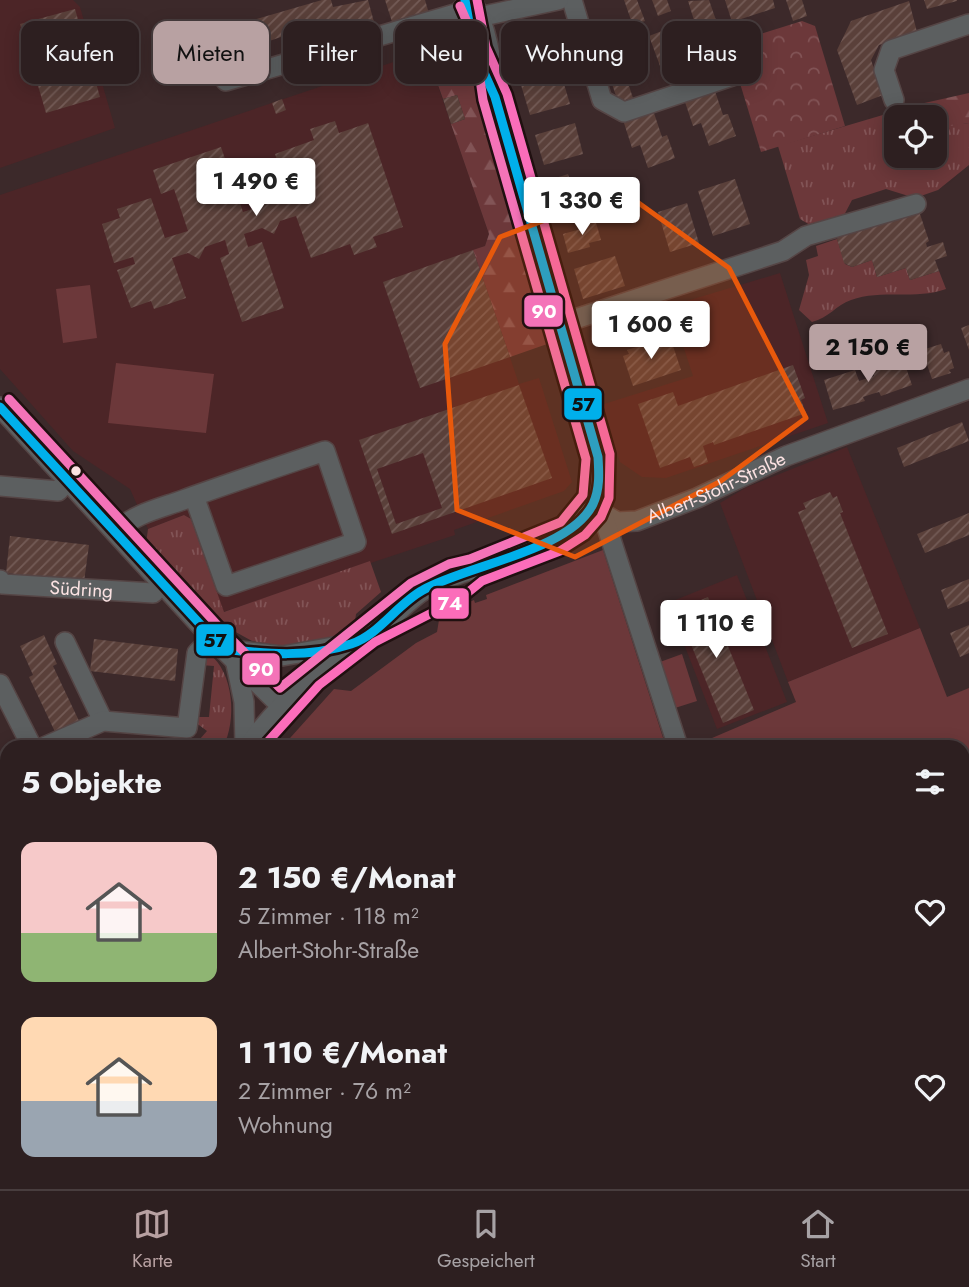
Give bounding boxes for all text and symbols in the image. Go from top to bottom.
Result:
chip: Kaufen [21,21,139,84]
chip: Mieten [153,21,269,84]
chip: Filter [283,21,381,84]
chip: Neu [395,21,487,84]
chip: Wohnung [501,21,648,84]
chip: Haus [662,21,761,84]
map controls [884,105,947,168]
button: locate [884,105,947,168]
pin: 1 490 € [191,158,321,218]
text: 1 490 € [212,164,300,198]
pin: 1 330 € [517,177,647,237]
text: 1 330 € [540,183,624,217]
line badge: 90 [523,294,564,328]
text: 90 [531,298,557,325]
pin: 1 600 € [586,302,716,361]
text: 1 600 € [608,307,694,341]
pin: 2 150 € [803,324,933,384]
text: 2 150 € [825,330,911,364]
line badge: 57 [563,387,603,421]
text: 57 [571,391,595,418]
street label: Albert-Stohr-Straße [643,445,790,530]
unlabelled marker [69,464,83,478]
street label: Südring [49,574,114,605]
line badge: 74 [430,587,470,620]
text: 74 [438,590,462,617]
pin: 1 110 € [651,600,781,660]
text: 1 110 € [676,606,756,640]
line badge: 57 [195,623,235,657]
text: 57 [203,627,227,654]
line badge: 90 [241,652,281,686]
text: 90 [248,656,274,683]
text: 5 Objekte [21,761,162,804]
icon: filters [911,763,949,801]
text: 2 150 €/Monat [238,856,455,899]
icon: home [77,870,161,954]
icon: heart [911,893,949,931]
text: 5 Zimmer · 118 m² [238,899,419,933]
text: Albert-Stohr-Straße [238,933,419,967]
text: 1 110 €/Monat [238,1031,447,1074]
icon: home [77,1045,161,1129]
icon: heart [911,1068,949,1106]
text: 2 Zimmer · 76 m² [238,1074,411,1108]
text: Wohnung [238,1108,333,1142]
tab: Karte [132,1205,173,1274]
tab: Gespeichert [437,1205,535,1274]
tab: Start [799,1205,837,1274]

